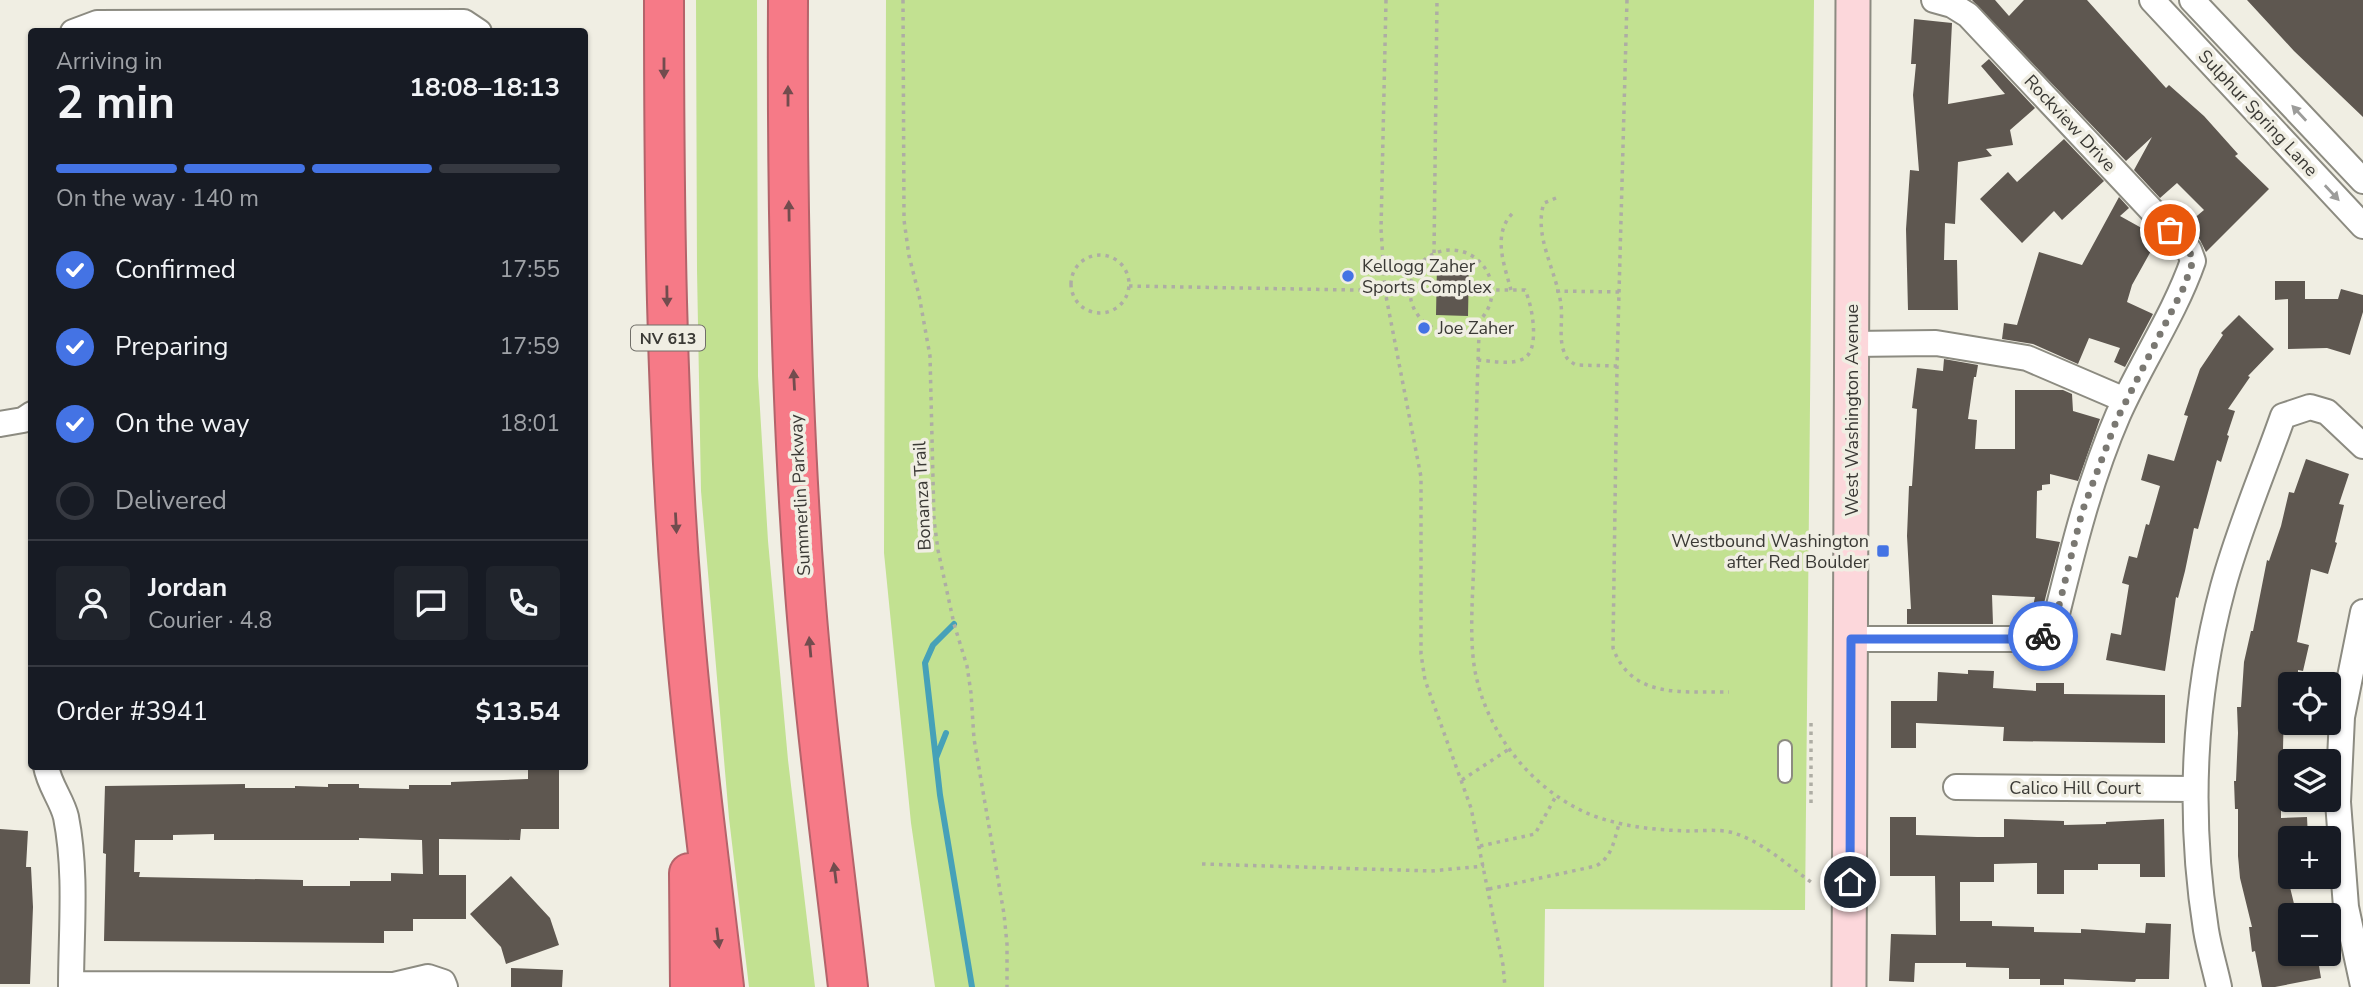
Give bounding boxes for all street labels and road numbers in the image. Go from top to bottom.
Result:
street label: Sulphur Spring Lane [2193,44,2323,182]
street label: Rockview Drive [2019,69,2121,177]
street label: West Washington Avenue [1840,304,1864,516]
road number: NV 613 [631,326,705,350]
street label: Summerlin Parkway [784,413,816,576]
street label: Bonanza Trail [907,440,937,551]
street label: Calico Hill Court [2009,776,2142,800]

